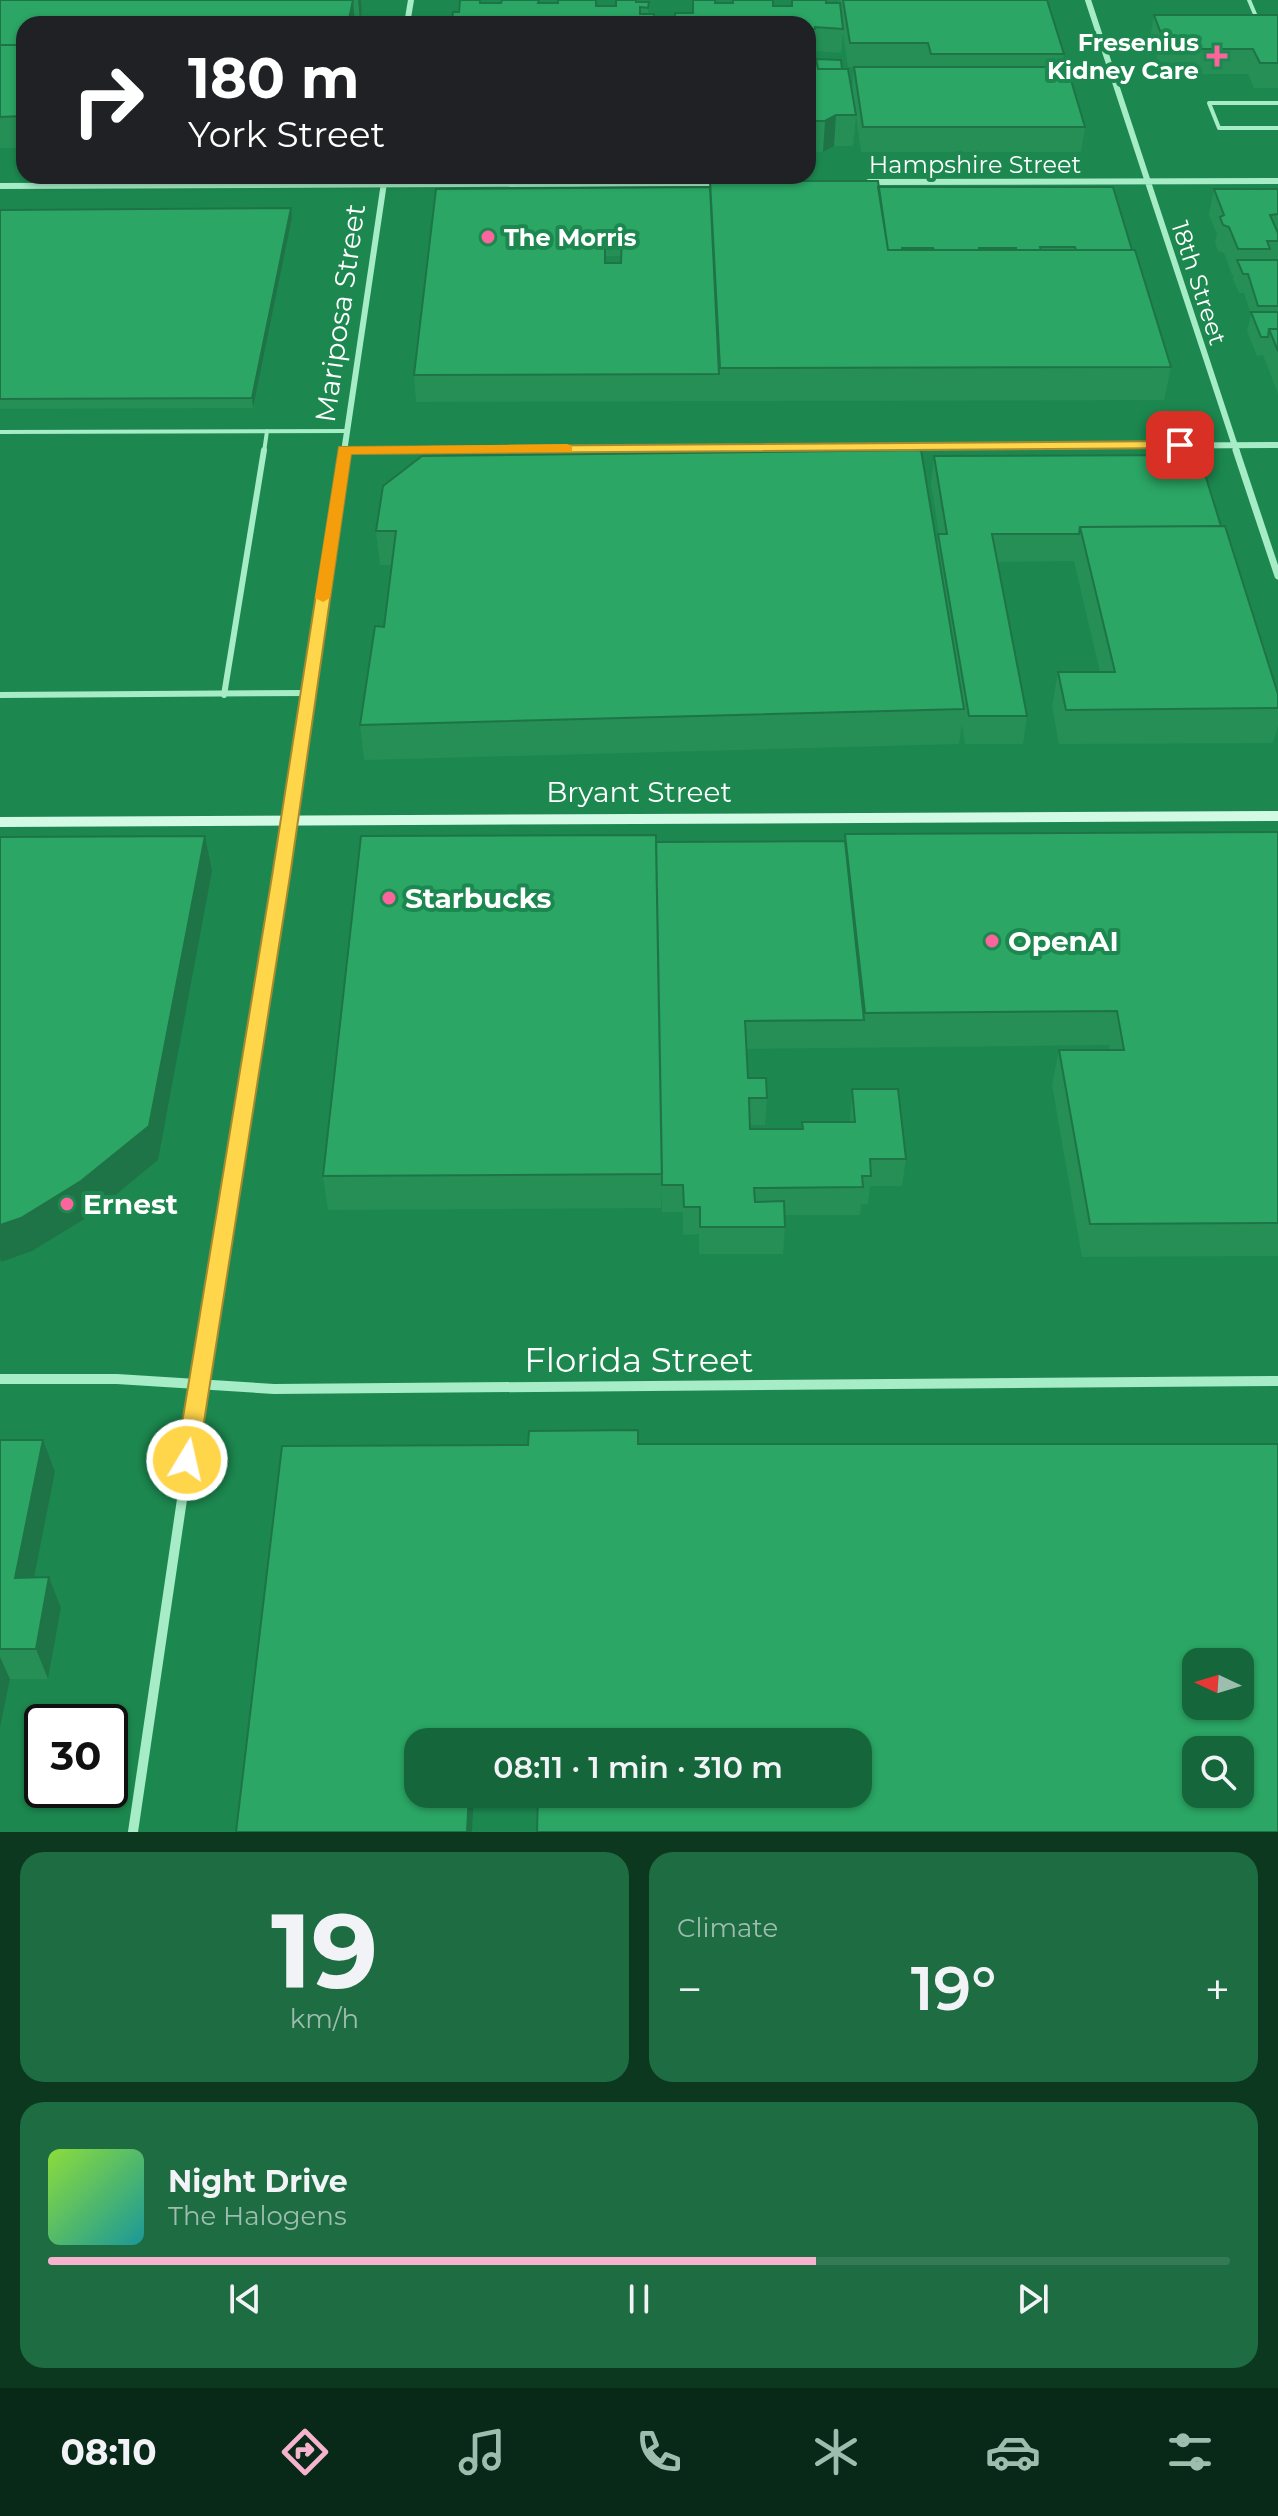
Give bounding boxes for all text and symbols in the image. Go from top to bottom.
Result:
place label: Fresenius Kidney Care [1047,28,1199,85]
text: 180 m [188,44,360,112]
marker: Fresenius Kidney Care [1206,45,1228,67]
icon: right [56,48,160,152]
text: York Street [188,112,385,156]
street label: Hampshire Street [869,150,1081,179]
street label: Mariposa Street [308,201,372,425]
street label: 18th Street [1165,217,1233,349]
place label: The Morris [504,223,637,252]
marker: The Morris [479,228,497,246]
pin [1146,411,1214,479]
icon: arrive [1158,423,1202,467]
street label: Bryant Street [546,775,732,809]
place label: Starbucks [405,881,552,915]
marker: Starbucks [380,889,398,907]
place label: OpenAI [1008,924,1119,958]
marker: OpenAI [983,932,1001,950]
place label: Ernest [83,1187,178,1221]
marker: Ernest [58,1195,76,1213]
street label: Florida Street [524,1339,754,1381]
position arrow [145,1418,229,1502]
north arrow [1182,1648,1254,1720]
map controls [1182,1648,1254,1808]
speed limit sign: 30 [24,1704,128,1808]
button: search [1182,1736,1254,1808]
text: 08:11 · 1 min · 310 m [493,1749,783,1786]
text: 19 [271,1887,378,2014]
text: Climate [677,1912,778,1944]
text: 19° [911,1952,996,2025]
text: − [677,1962,702,2016]
text: + [1205,1962,1230,2016]
text: km/h [290,2003,359,2035]
text: Night Drive [168,2163,348,2200]
text: The Halogens [168,2200,347,2232]
icon: previous [223,2277,267,2321]
icon: pause [617,2277,661,2321]
icon: next [1011,2277,1055,2321]
icon: directions [277,2424,333,2480]
icon: music [454,2424,510,2480]
icon: phone [631,2424,687,2480]
icon: climate [808,2424,864,2480]
icon: car [985,2424,1041,2480]
icon: filters [1162,2424,1218,2480]
text: 08:10 [60,2430,157,2474]

